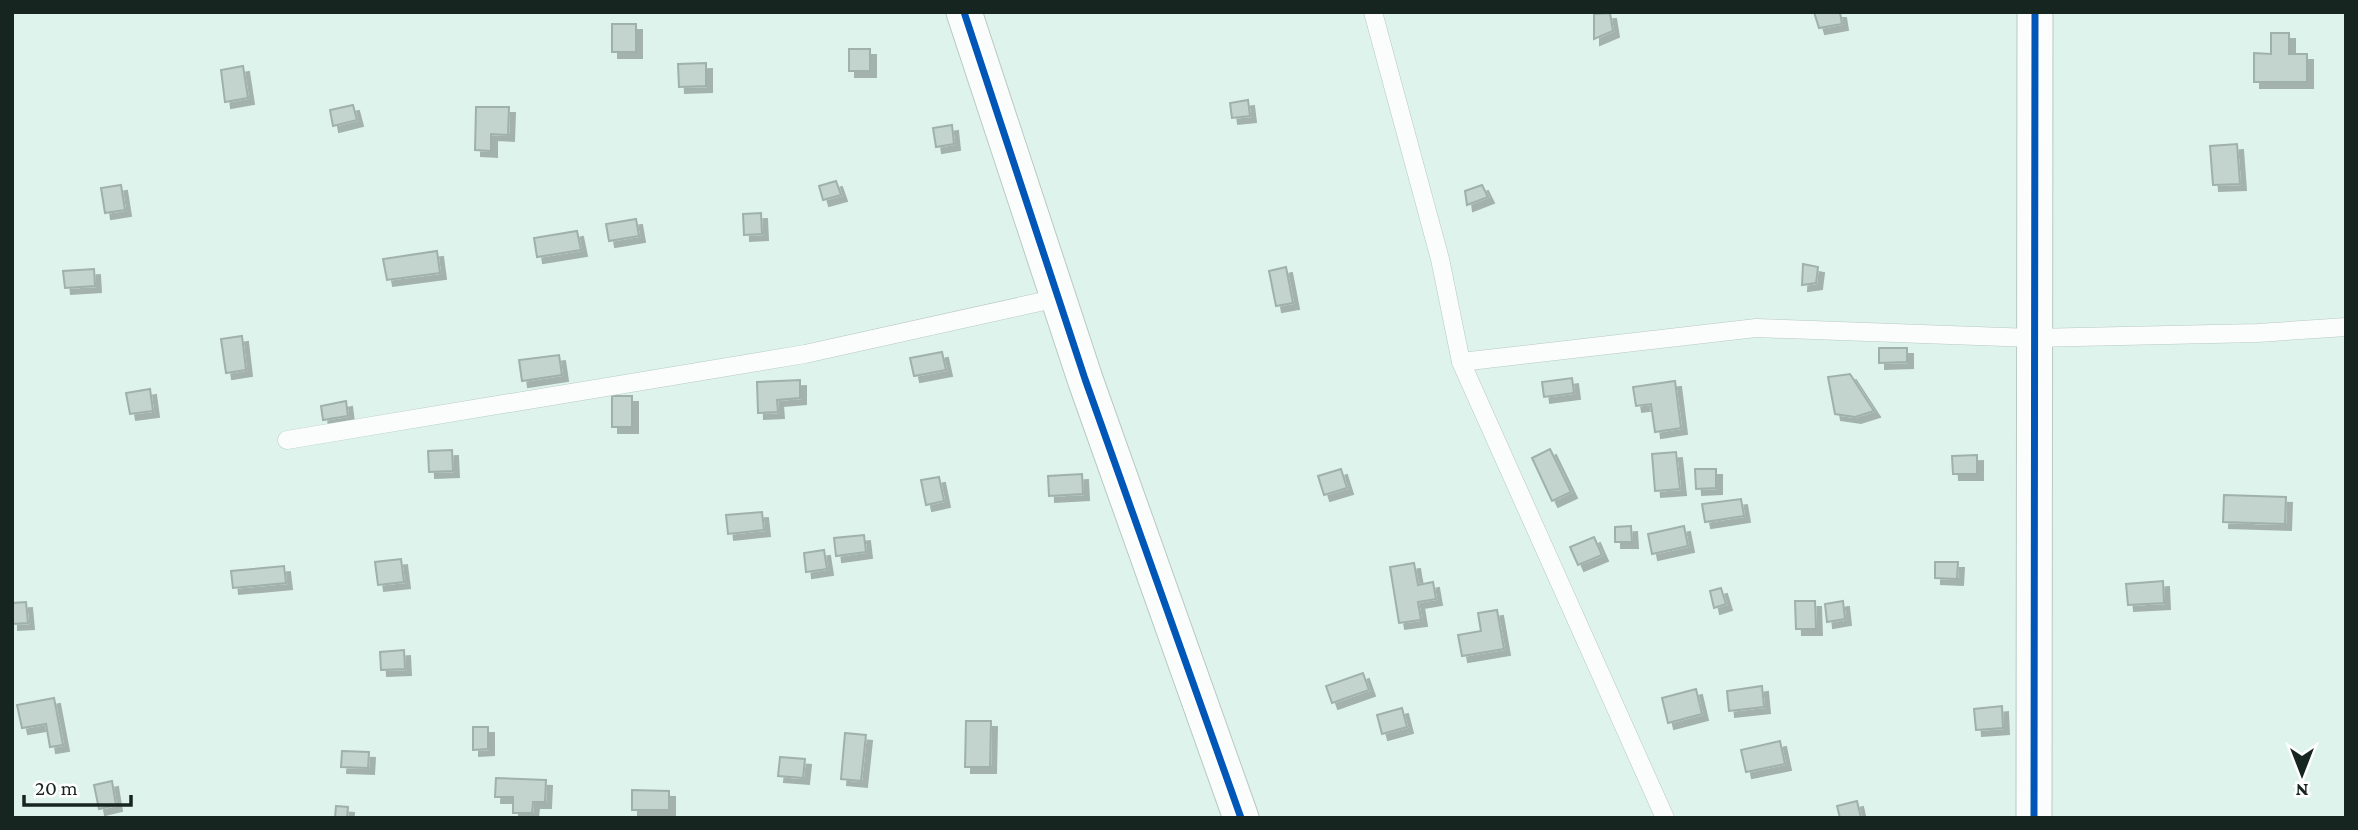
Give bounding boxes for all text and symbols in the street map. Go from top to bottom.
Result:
north arrow [2267,739,2337,809]
scale bar [24,764,131,808]
text: 20 m [35,776,78,800]
text: N [2295,780,2308,801]

